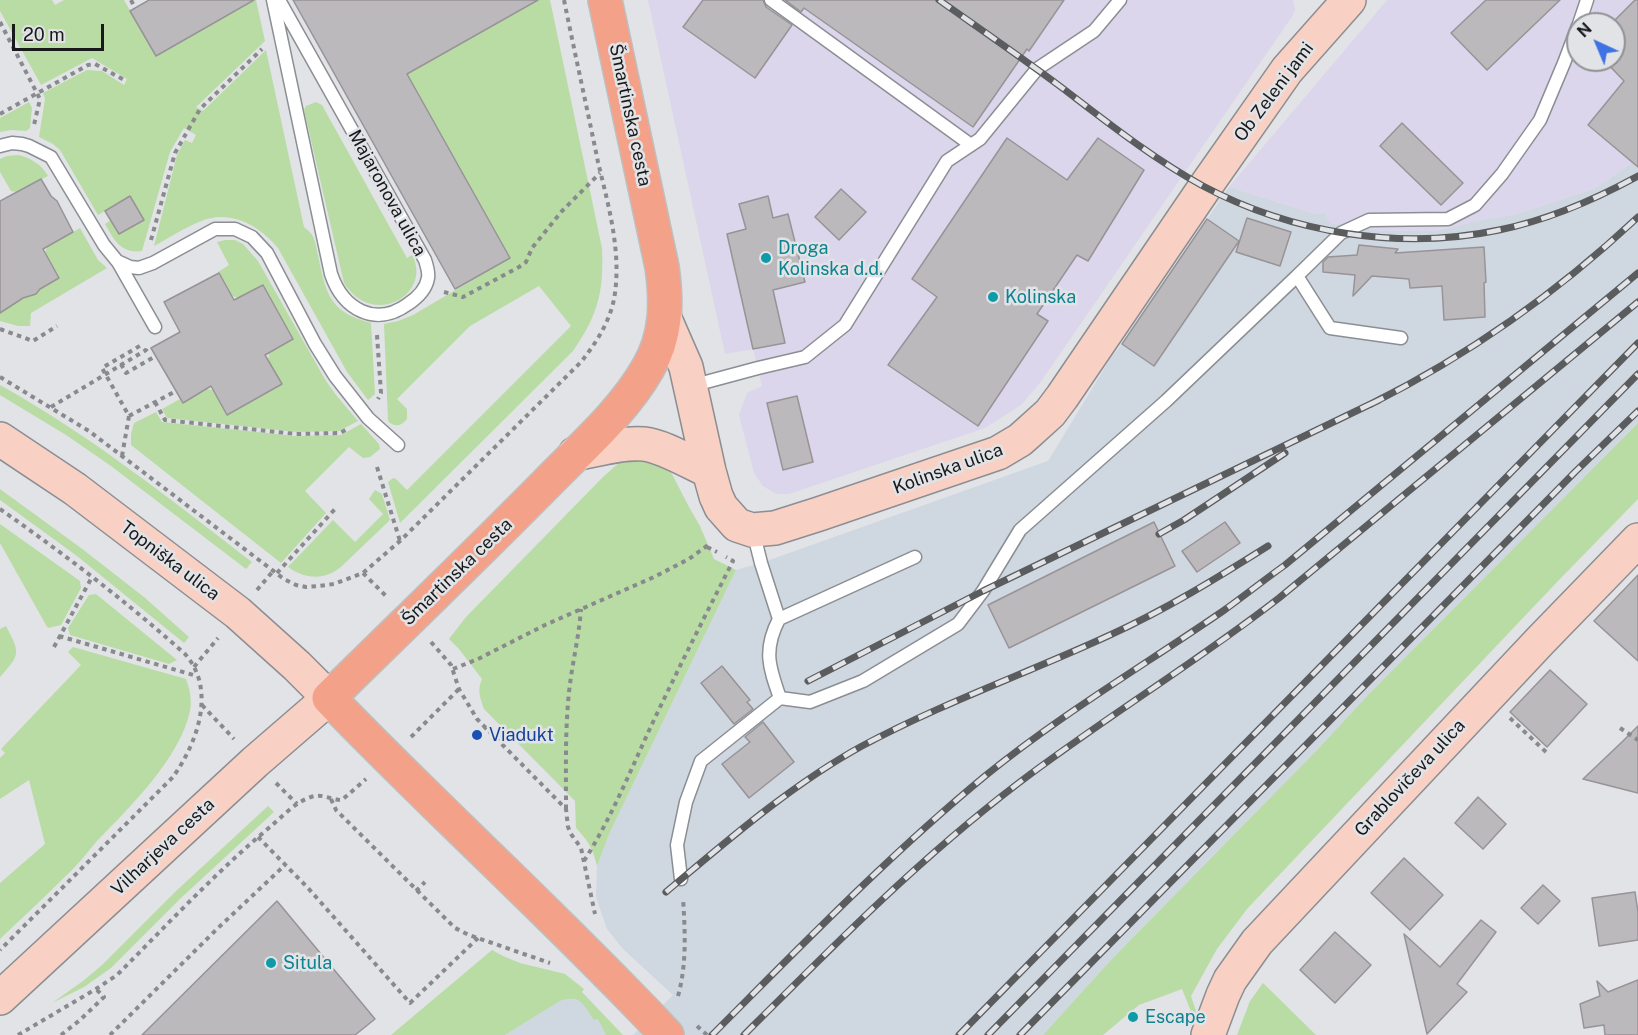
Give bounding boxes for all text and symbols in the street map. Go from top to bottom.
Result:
scale bar [15,12,106,50]
north arrow [1566,12,1626,72]
text: N [1573,19,1596,41]
text: 20 m [23,24,65,45]
street label: Ob Zeleni jami [1230,38,1318,146]
street label: Šmartinska cesta [604,42,656,188]
street label: Majaronova ulica [343,126,431,260]
place label: Droga Kolinska d.d. [778,237,883,280]
marker: Droga Kolinska d.d. [759,251,773,265]
place label: Kolinska [1005,286,1076,308]
marker: Kolinska [986,290,1000,304]
street label: Kolinska ulica [890,439,1006,499]
street label: Šmartinska cesta [397,514,517,630]
street label: Topniška ulica [116,517,224,605]
street label: Grablovičeva ulica [1350,715,1470,841]
place label: Viadukt [489,724,554,746]
marker: Viadukt [470,728,484,742]
street label: Vilharjeva cesta [107,794,219,900]
place label: Situla [283,952,332,974]
marker: Situla [264,956,278,970]
place label: Escape [1145,1006,1206,1028]
marker: Escape [1126,1010,1140,1024]

